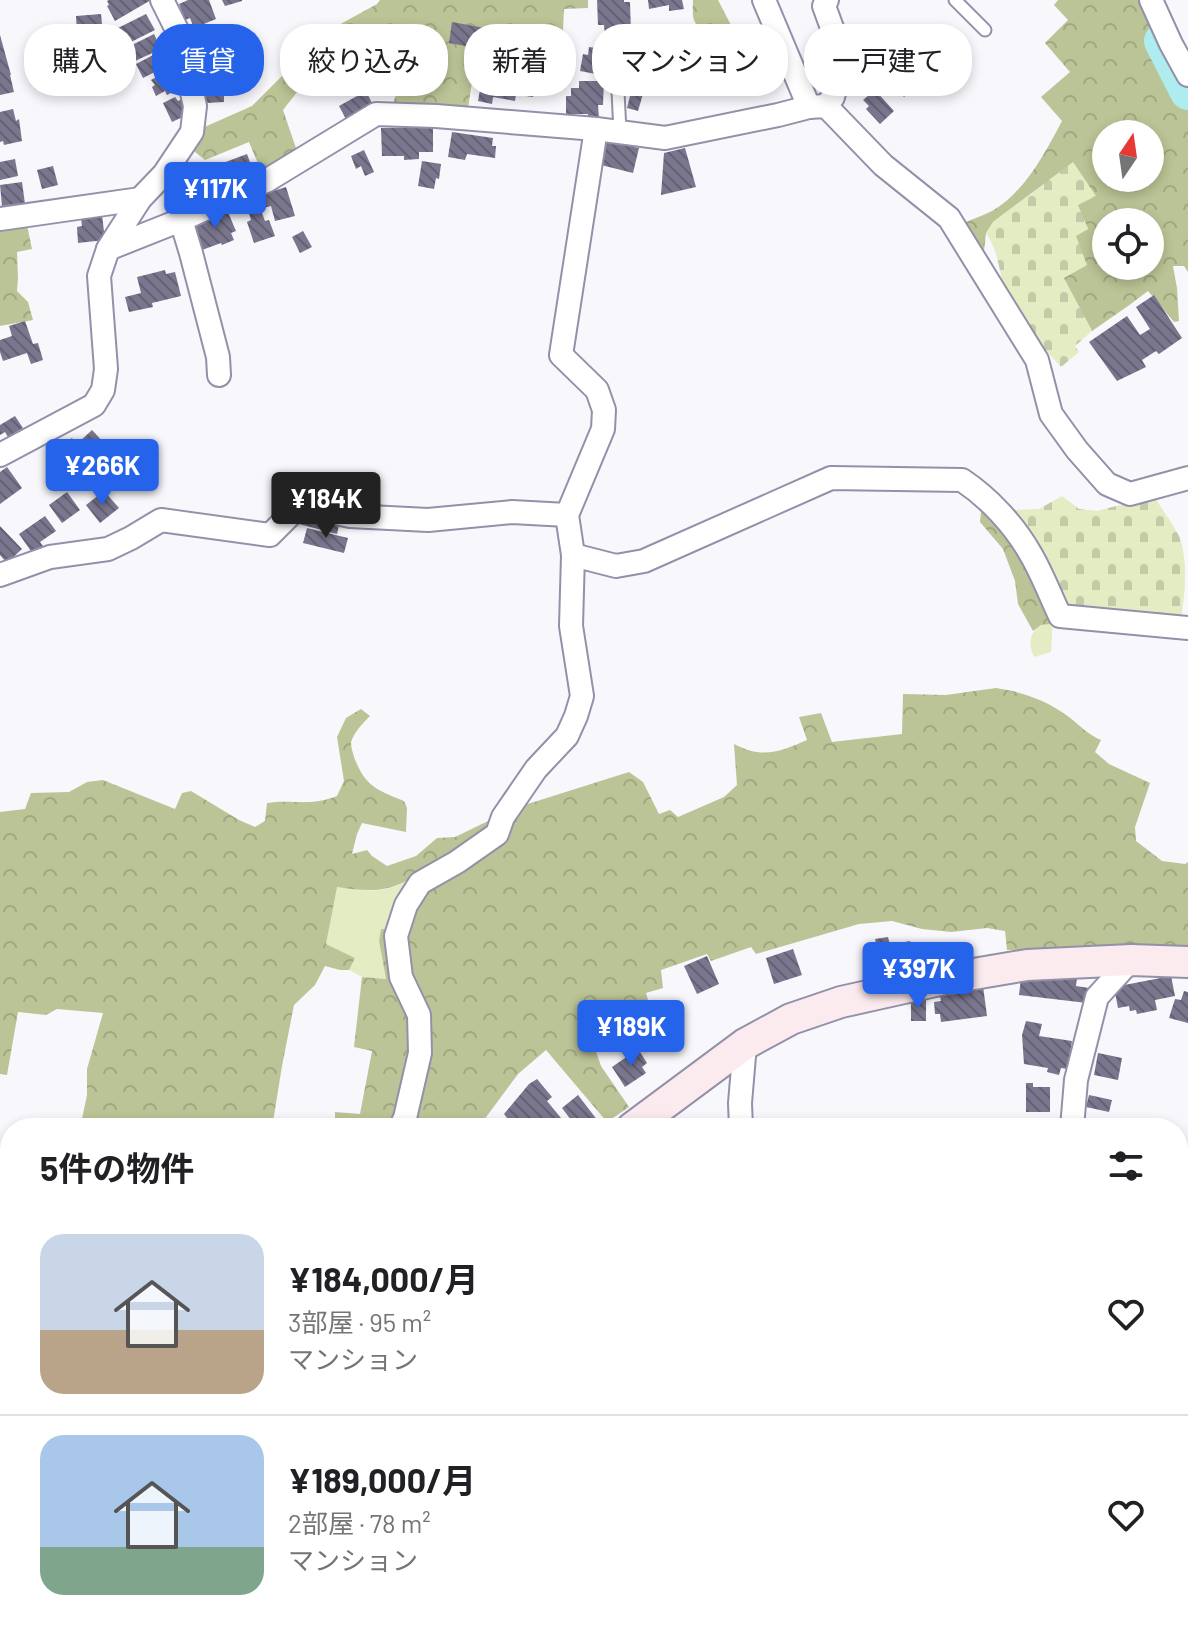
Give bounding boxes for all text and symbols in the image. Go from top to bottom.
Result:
chip: 購入 [24,24,136,96]
chip: 賃貸 [152,24,264,96]
chip: 絞り込み [280,24,448,96]
chip: 新着 [464,24,576,96]
chip: マンション [592,24,788,96]
chip: 一戸建て [804,24,972,96]
north arrow [1092,120,1164,192]
map controls [1092,120,1164,280]
pin: ¥117K [159,162,271,230]
text: ¥117K [182,172,248,203]
button: locate [1092,208,1164,280]
pin: ¥266K [46,439,158,507]
text: ¥266K [64,449,140,480]
pin: ¥184K [270,472,382,540]
text: ¥184K [289,482,363,513]
pin: ¥397K [862,942,974,1010]
text: ¥397K [881,952,955,983]
pin: ¥189K [575,1000,687,1068]
text: ¥189K [595,1010,667,1041]
icon: filters [1104,1144,1148,1188]
text: 5件の物件 [40,1147,194,1188]
text: ¥184,000/月 [288,1258,479,1299]
icon: home [104,1266,200,1362]
icon: heart [1104,1292,1148,1336]
text: 3部屋 · 95 m² [288,1306,431,1337]
text: マンション [288,1343,418,1374]
text: ¥189,000/月 [288,1459,476,1500]
icon: home [104,1467,200,1563]
icon: heart [1104,1493,1148,1537]
text: 2部屋 · 78 m² [288,1507,431,1538]
text: マンション [288,1544,418,1575]

